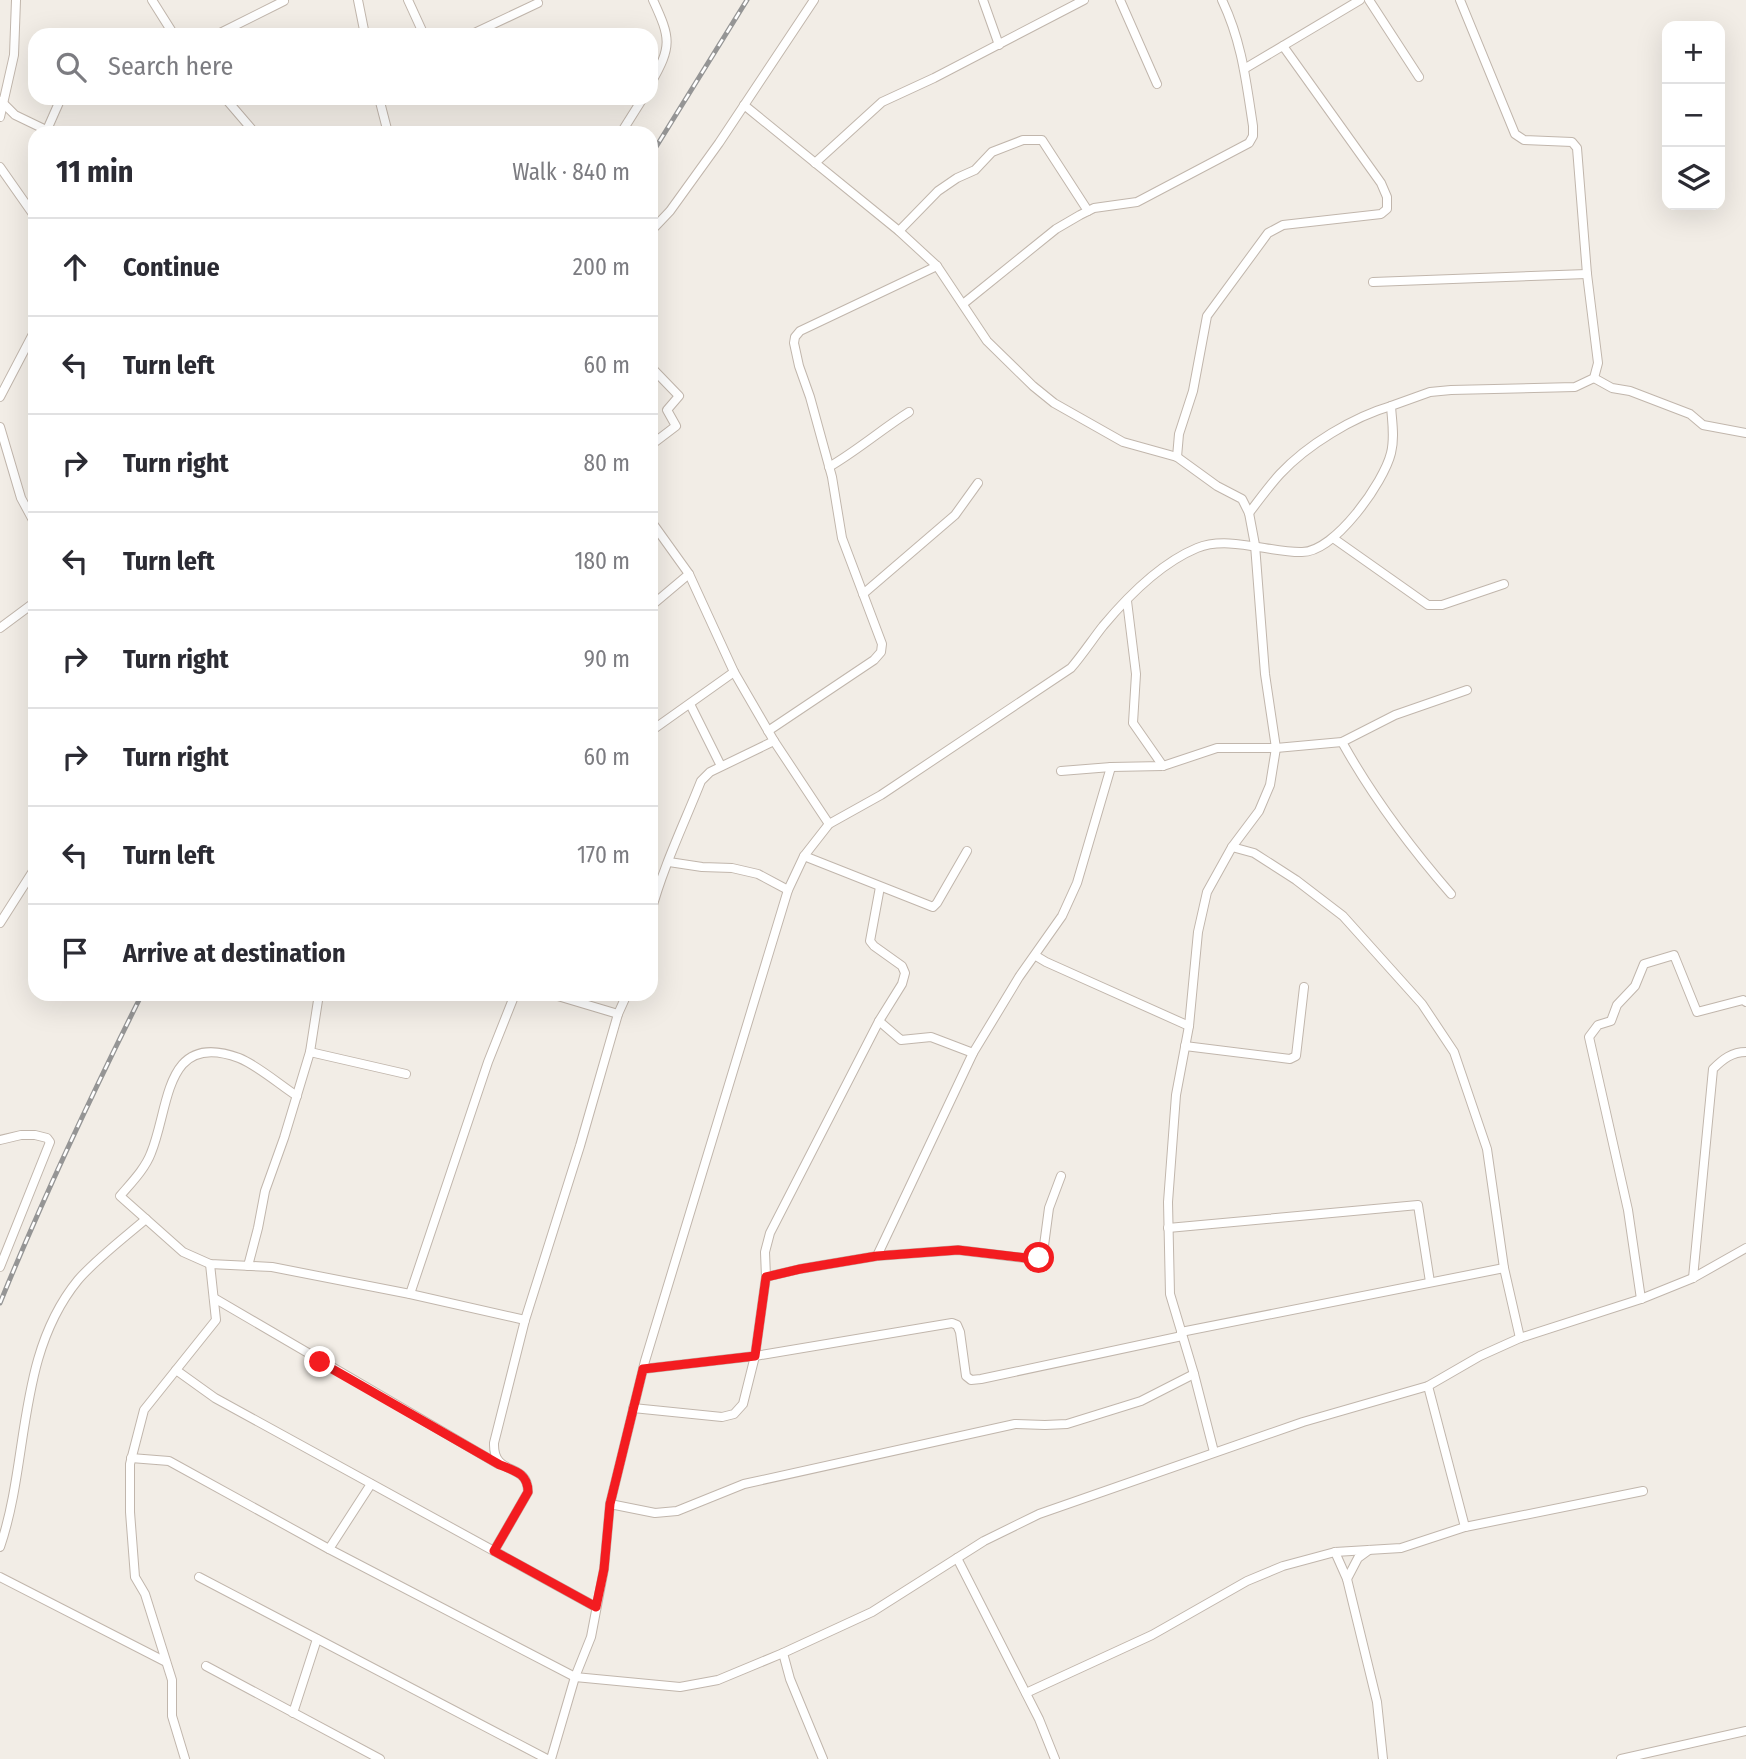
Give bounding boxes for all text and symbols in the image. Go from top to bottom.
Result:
map controls [1662,21,1725,210]
button: + [1662,21,1725,84]
search box [28,28,658,105]
icon: search [52,48,90,86]
text: Search here [108,51,233,82]
button: − [1662,84,1725,147]
button: layers [1662,147,1725,210]
text: 11 min [56,154,133,190]
text: Walk · 840 m [512,158,630,186]
icon: ahead [56,248,94,286]
text: Continue [123,252,220,283]
text: 200 m [573,253,630,281]
icon: left [56,346,94,384]
text: Turn left [123,350,215,381]
text: 60 m [584,351,630,379]
icon: right [56,444,94,482]
text: Turn right [123,448,229,479]
text: 80 m [583,449,630,477]
icon: left [56,542,94,580]
text: Turn left [123,546,215,577]
text: 180 m [574,547,630,575]
icon: right [56,640,94,678]
text: Turn right [123,644,229,675]
text: 90 m [584,645,630,673]
icon: right [56,738,94,776]
text: Turn right [123,742,229,773]
text: 60 m [584,743,630,771]
icon: left [56,836,94,874]
text: Turn left [123,840,215,871]
text: 170 m [577,841,630,869]
icon: arrive [56,934,94,972]
text: Arrive at destination [123,938,346,969]
route start [1023,1242,1054,1273]
route end [304,1346,335,1377]

